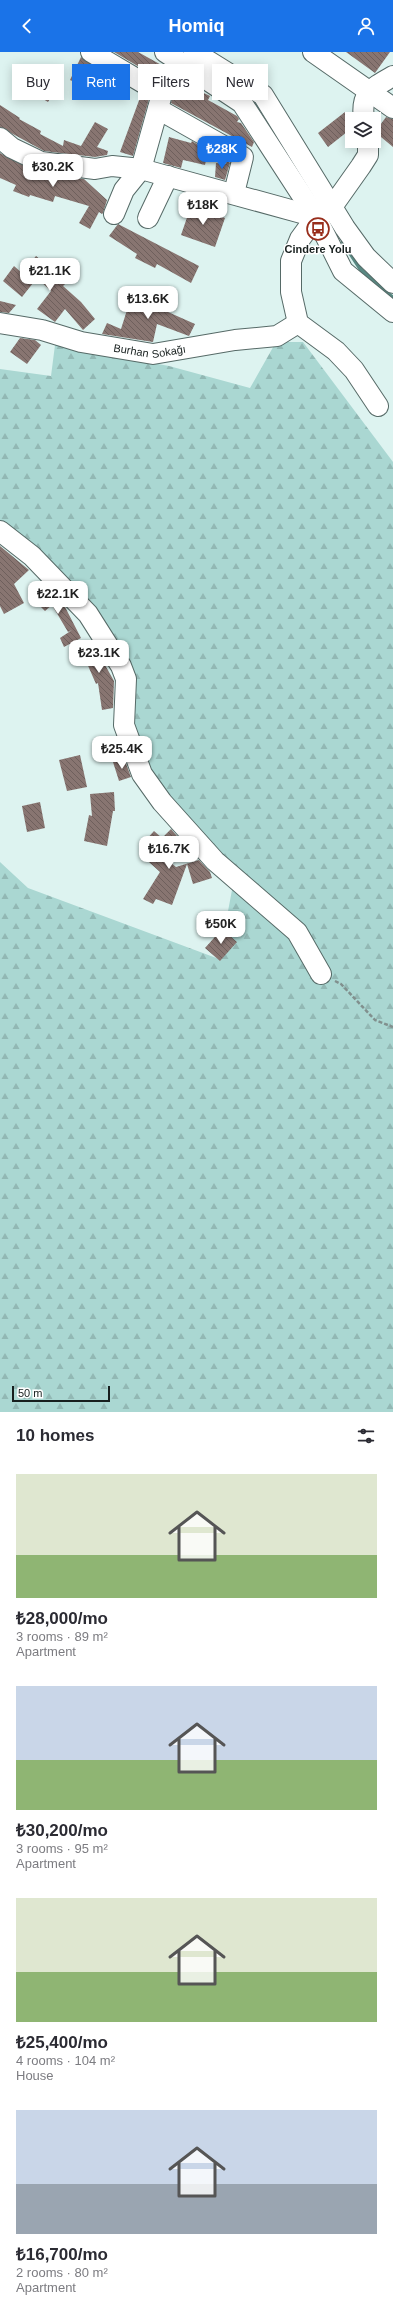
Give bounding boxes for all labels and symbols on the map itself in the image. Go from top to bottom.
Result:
pin: ₺28K [198,136,246,170]
pin: ₺30.2K [20,154,86,188]
pin: ₺18K [179,192,227,226]
bus stop icon: Cindere Yolu [305,216,331,242]
place label: Cindere Yolu [285,243,351,255]
pin: ₺21.1K [17,258,83,292]
pin: ₺13.6K [115,286,181,320]
street label: Burhan Sokağı [113,342,187,360]
pin: ₺22.1K [25,581,91,615]
pin: ₺23.1K [66,640,132,674]
pin: ₺25.4K [89,736,155,770]
pin: ₺16.7K [136,836,202,870]
pin: ₺50K [197,911,245,945]
scale bar [12,1384,110,1403]

